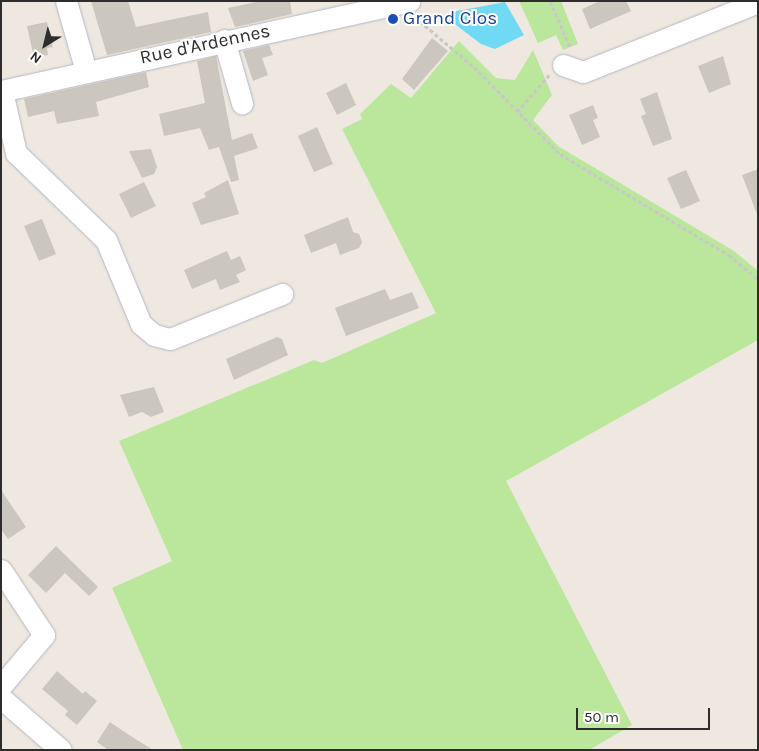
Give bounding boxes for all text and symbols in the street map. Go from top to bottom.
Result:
place label: Grand Clos [403,8,497,30]
marker: Grand Clos [387,13,399,25]
north arrow [20,20,70,70]
street label: Rue d'Ardennes [138,20,272,70]
text: N [27,48,45,67]
scale bar [579,698,713,730]
text: 50 m [584,708,619,726]

